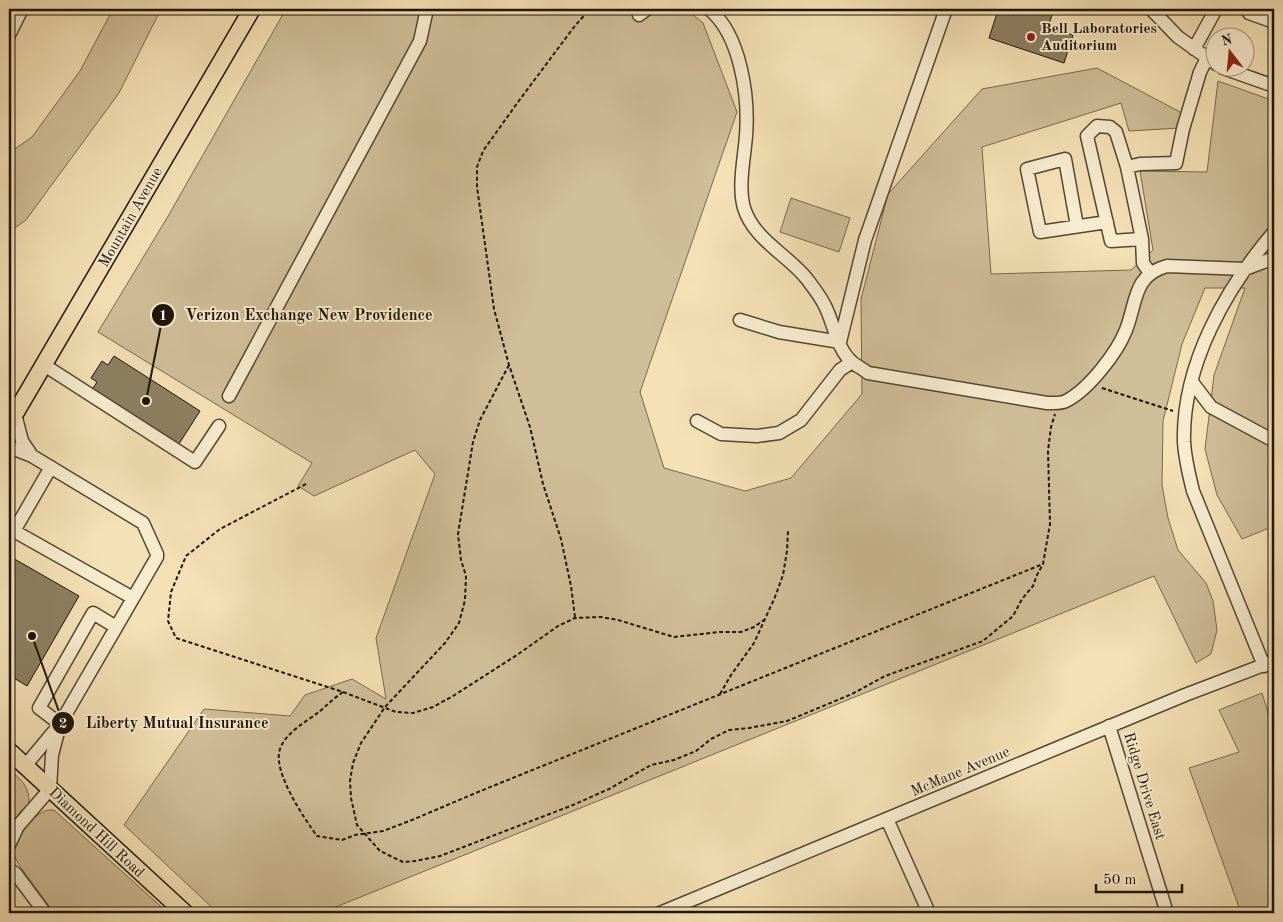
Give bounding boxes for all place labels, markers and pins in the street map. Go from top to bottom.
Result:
place label: Bell Laboratories Auditorium [1041,22,1157,54]
marker: Bell Laboratories Auditorium [1025,31,1037,43]
callout: Verizon Exchange New Providence [150,299,443,330]
callout: Liberty Mutual Insurance [50,707,278,738]

